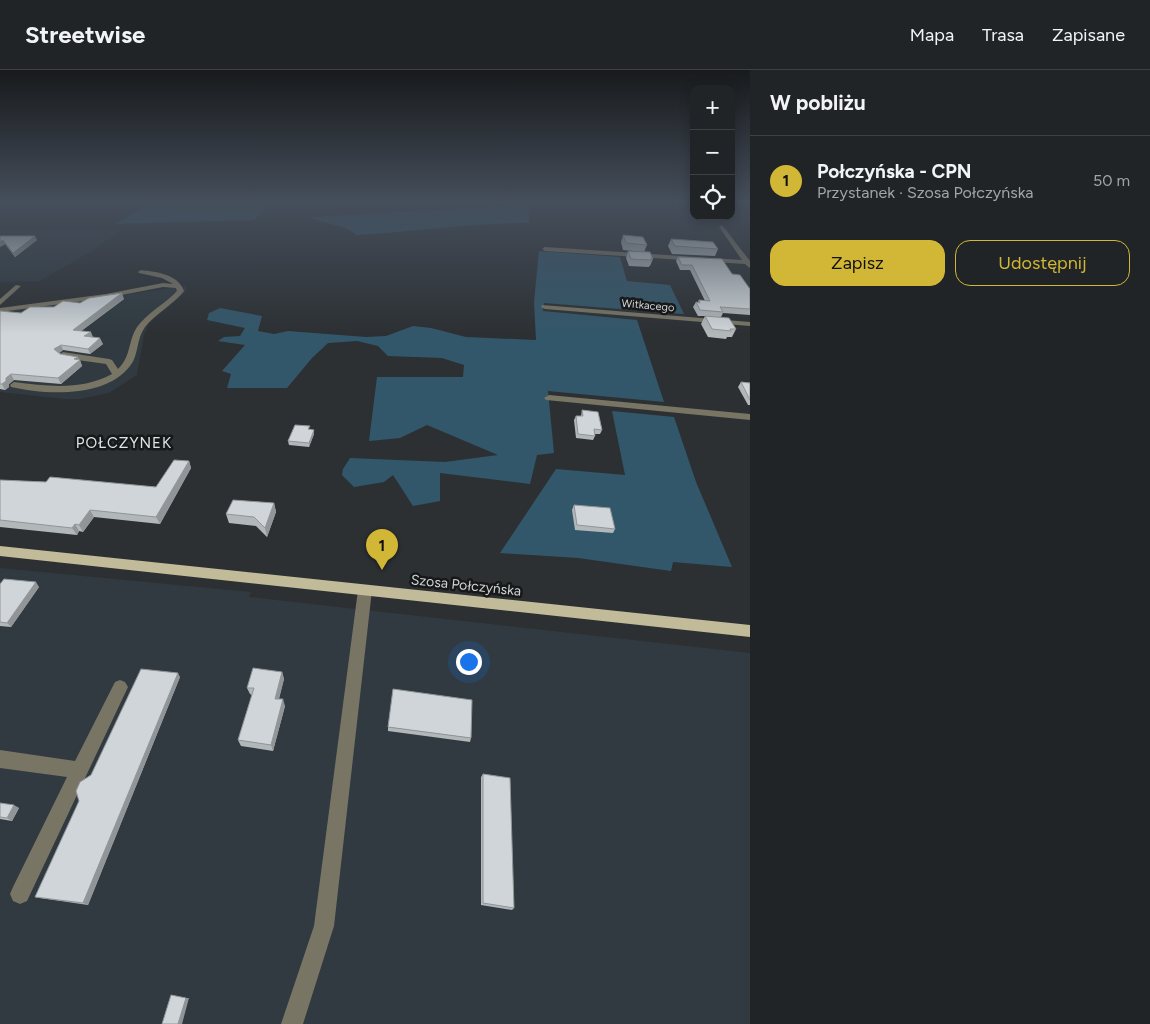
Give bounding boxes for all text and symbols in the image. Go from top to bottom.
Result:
text: Streetwise [25,20,145,49]
text: Mapa [910,24,954,46]
text: Trasa [982,24,1024,46]
text: Zapisane [1052,24,1125,46]
map controls [690,85,735,220]
button: + [690,85,735,130]
text: W pobliżu [770,90,866,115]
button: − [690,130,735,175]
text: Połczyńska - CPN [817,160,971,183]
text: 1 [783,171,789,190]
text: 50 m [1093,171,1130,190]
button: locate [690,175,735,220]
text: Przystanek · Szosa Połczyńska [817,183,1033,202]
button: Zapisz [770,240,945,286]
button: Udostępnij [955,240,1130,286]
street label: Witkacego [621,297,675,314]
district label: POŁCZYNEK [76,434,172,452]
pin: 1 [366,529,398,570]
street label: Szosa Połczyńska [410,571,522,600]
your location [456,649,482,675]

